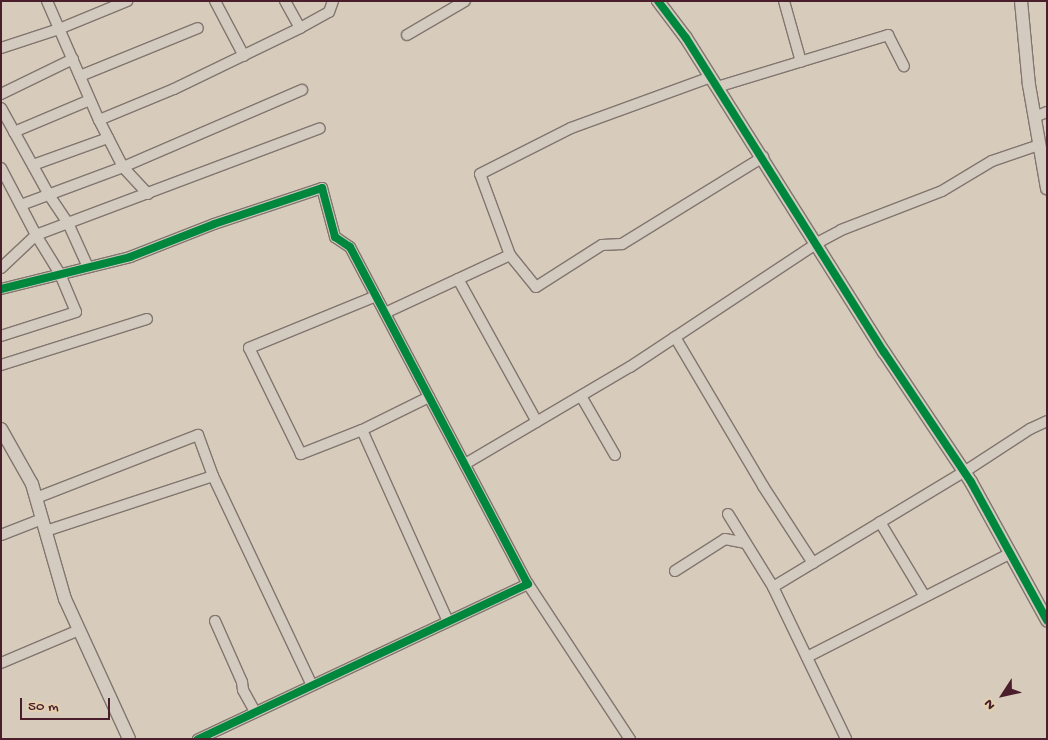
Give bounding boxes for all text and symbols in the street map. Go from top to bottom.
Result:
north arrow [978,670,1028,720]
scale bar [22,688,112,720]
text: N [981,695,1000,713]
text: 50 m [28,698,59,716]

